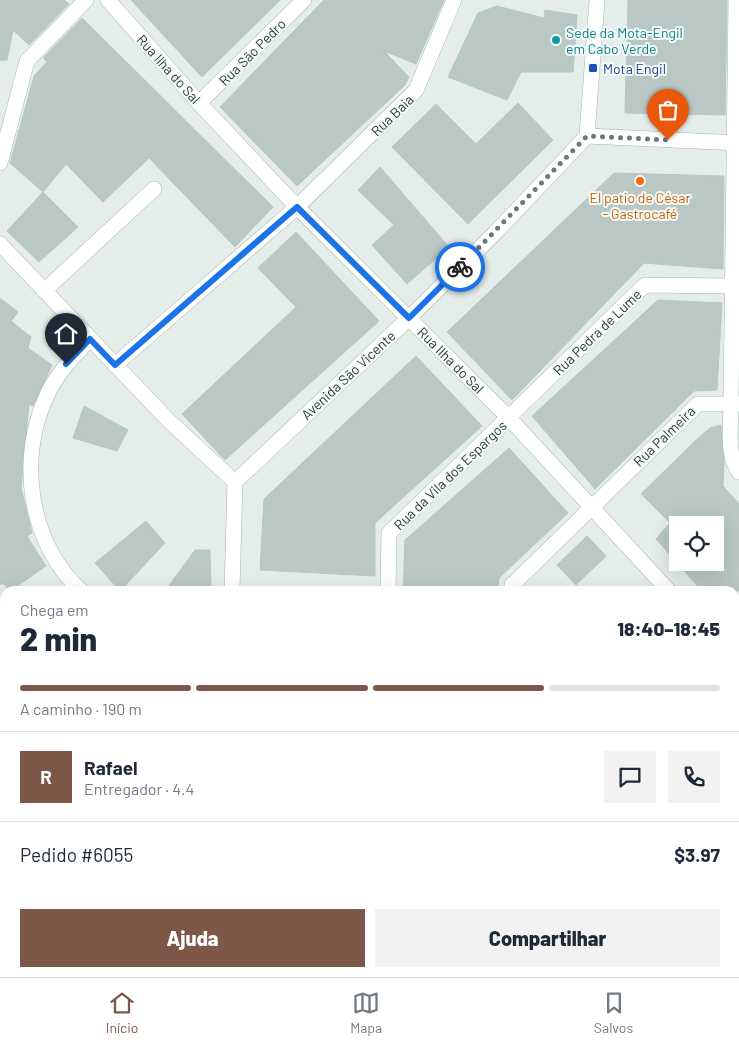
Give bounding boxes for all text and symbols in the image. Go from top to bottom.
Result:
street label: Rua São Pedro [215,15,289,89]
place label: Sede da Mota-Engil em Cabo Verde [566,24,683,57]
street label: Rua Ilha do Sal [134,31,204,107]
marker: Sede da Mota-Engil em Cabo Verde [550,34,562,46]
place label: Mota Engil [603,60,666,77]
marker: Mota Engil [587,62,599,74]
pin [647,89,689,140]
street label: Rua Baia [367,91,417,139]
icon: bag [654,96,682,124]
marker: El patio de César - Gastrocafé [634,175,646,187]
place label: El patio de César - Gastrocafé [589,189,691,222]
courier [435,242,485,292]
icon: bike [446,253,474,281]
street label: Rua Pedra de Lume [549,285,645,379]
pin [45,313,87,364]
icon: home [52,320,80,348]
street label: Rua Ilha do Sal [414,323,488,397]
street label: Avenida São Vicente [297,327,399,423]
street label: Rua Palmeira [630,402,698,470]
street label: Rua da Vila dos Espargos [390,417,510,533]
map controls [669,516,724,571]
button: locate [669,516,724,571]
text: Chega em [20,600,88,619]
text: 18:40–18:45 [617,617,720,640]
text: 2 min [20,619,97,657]
text: A caminho · 190 m [20,699,142,718]
button: chat [604,751,656,803]
button: phone [668,751,720,803]
text: Rafael [84,756,138,779]
text: R [40,765,52,788]
text: Entregador · 4.4 [84,779,194,798]
text: Pedido #6055 [20,843,133,866]
text: $3.97 [674,843,720,866]
button: Ajuda [20,909,365,967]
button: Compartilhar [375,909,720,967]
tab: Início [106,989,138,1036]
tab: Mapa [350,989,382,1036]
tab: Salvos [594,989,633,1036]

